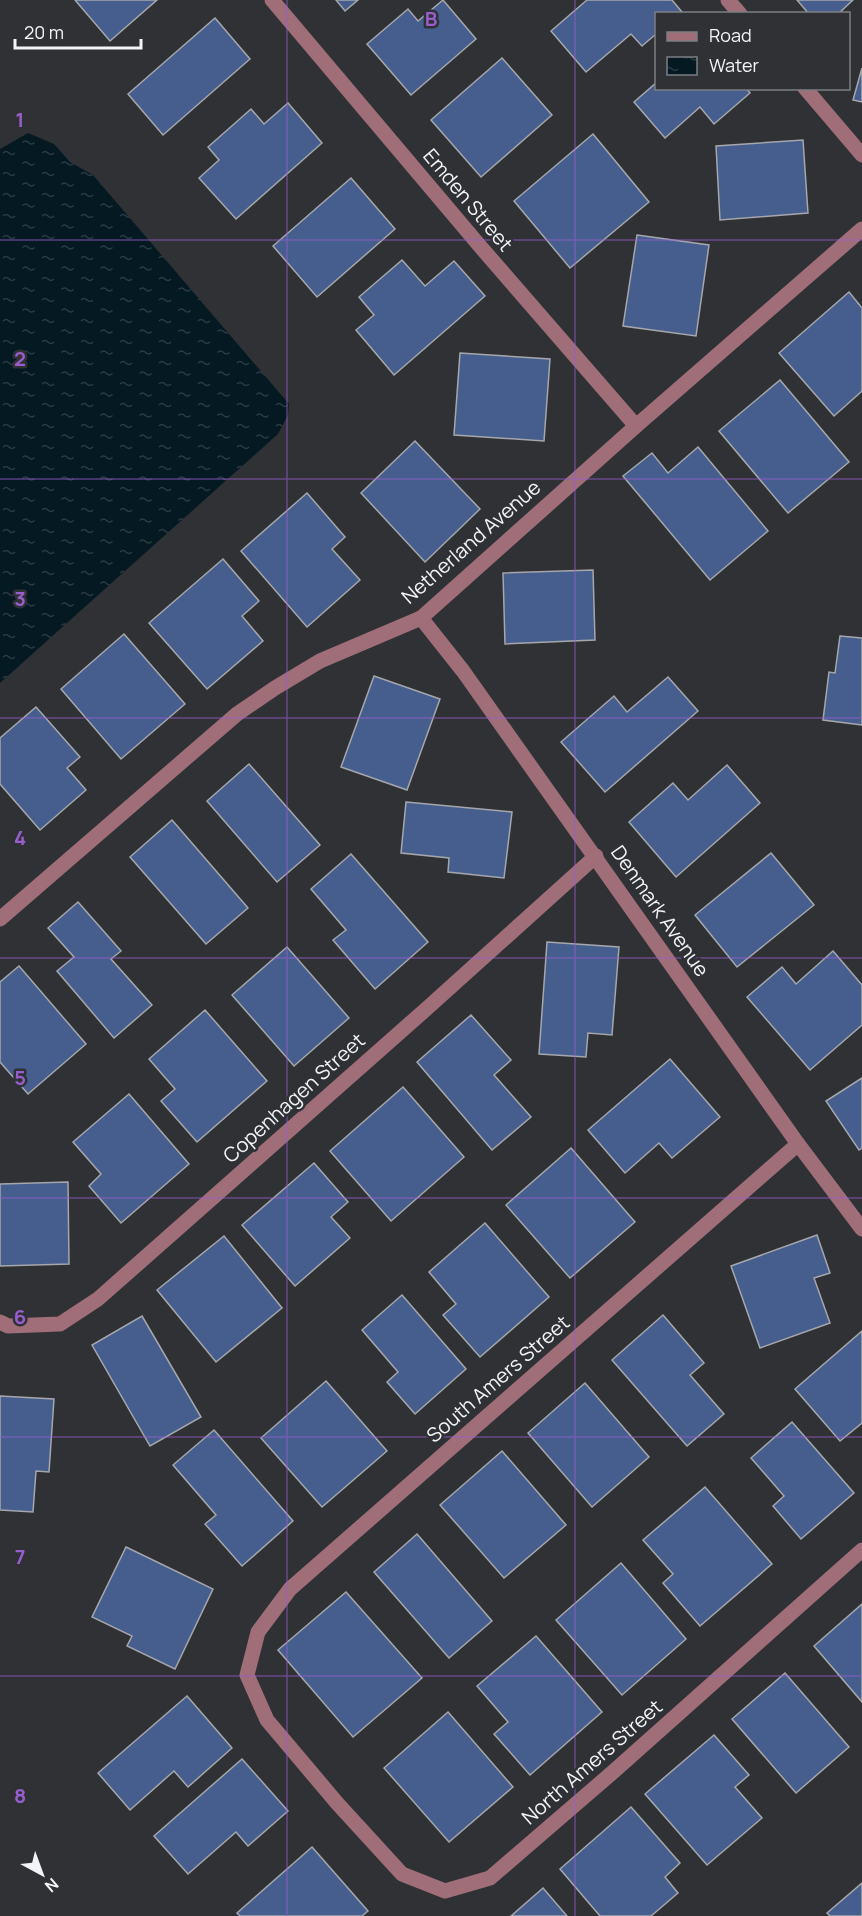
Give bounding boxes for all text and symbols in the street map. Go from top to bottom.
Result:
text: B [425,5,438,32]
scale bar [15,12,141,50]
legend [655,12,850,90]
text: 20 m [24,20,64,44]
text: Road [709,23,752,47]
text: Water [709,53,759,77]
text: 1 [16,106,24,133]
street label: Emden Street [417,143,519,257]
text: 2 [14,345,26,372]
street label: Netherland Avenue [395,474,546,610]
text: 3 [14,585,26,612]
text: 4 [14,824,26,851]
street label: Denmark Avenue [605,840,716,982]
street label: Copenhagen Street [217,1027,370,1169]
text: 5 [14,1064,26,1091]
text: 6 [14,1303,26,1330]
street label: South Amers Street [420,1309,575,1448]
text: 7 [15,1543,25,1570]
street label: North Amers Street [516,1693,668,1830]
text: 8 [14,1782,26,1809]
north arrow [12,1844,72,1904]
text: N [40,1873,63,1897]

